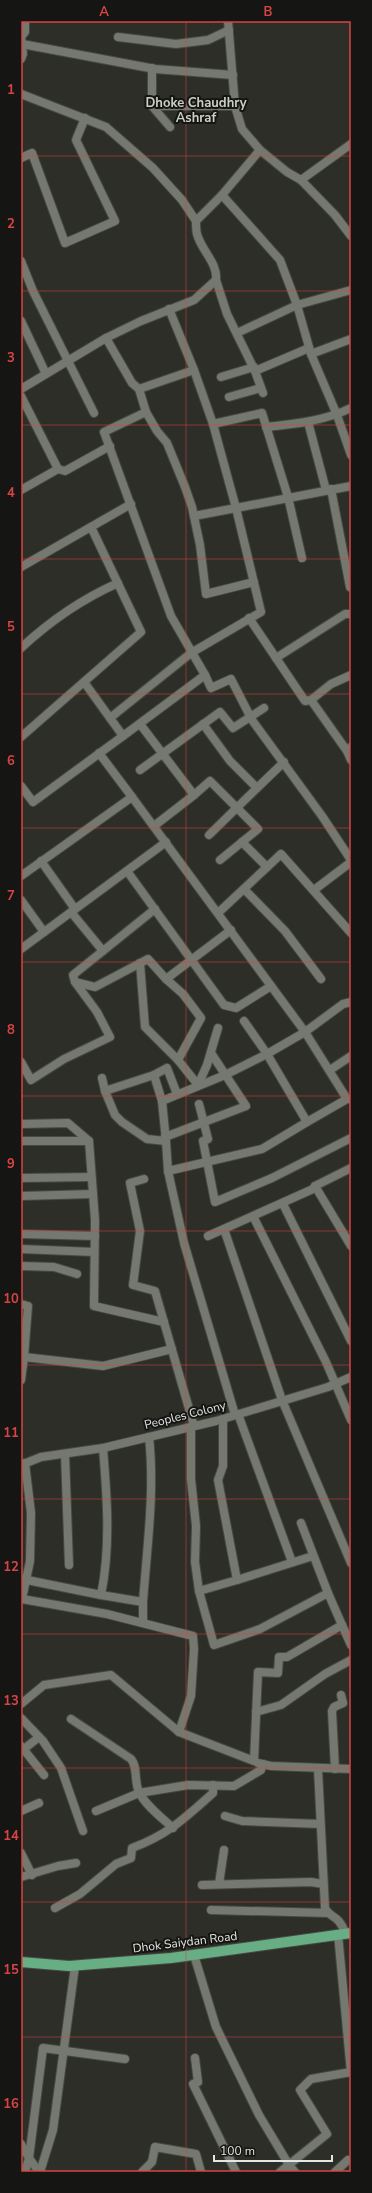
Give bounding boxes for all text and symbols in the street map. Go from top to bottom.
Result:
text: A [99,3,109,21]
text: B [264,3,273,21]
text: 1 [7,81,15,99]
district label: Dhoke Chaudhry Ashraf [145,94,247,127]
text: 2 [7,215,15,233]
text: 3 [7,349,15,367]
text: 4 [7,484,15,502]
text: 5 [7,618,15,636]
text: 6 [7,752,15,770]
text: 7 [7,887,15,905]
text: 8 [7,1021,15,1039]
text: 9 [7,1155,15,1173]
text: 10 [3,1290,19,1308]
street label: Peoples Colony [143,1397,228,1433]
text: 11 [3,1424,19,1442]
text: 12 [3,1558,19,1576]
text: 13 [3,1692,19,1710]
text: 14 [3,1827,19,1845]
street label: Dhok Saiydan Road [132,1928,238,1956]
text: 15 [3,1961,19,1979]
text: 16 [3,2095,19,2113]
scale bar [214,2137,332,2163]
text: 100 m [220,2143,255,2159]

